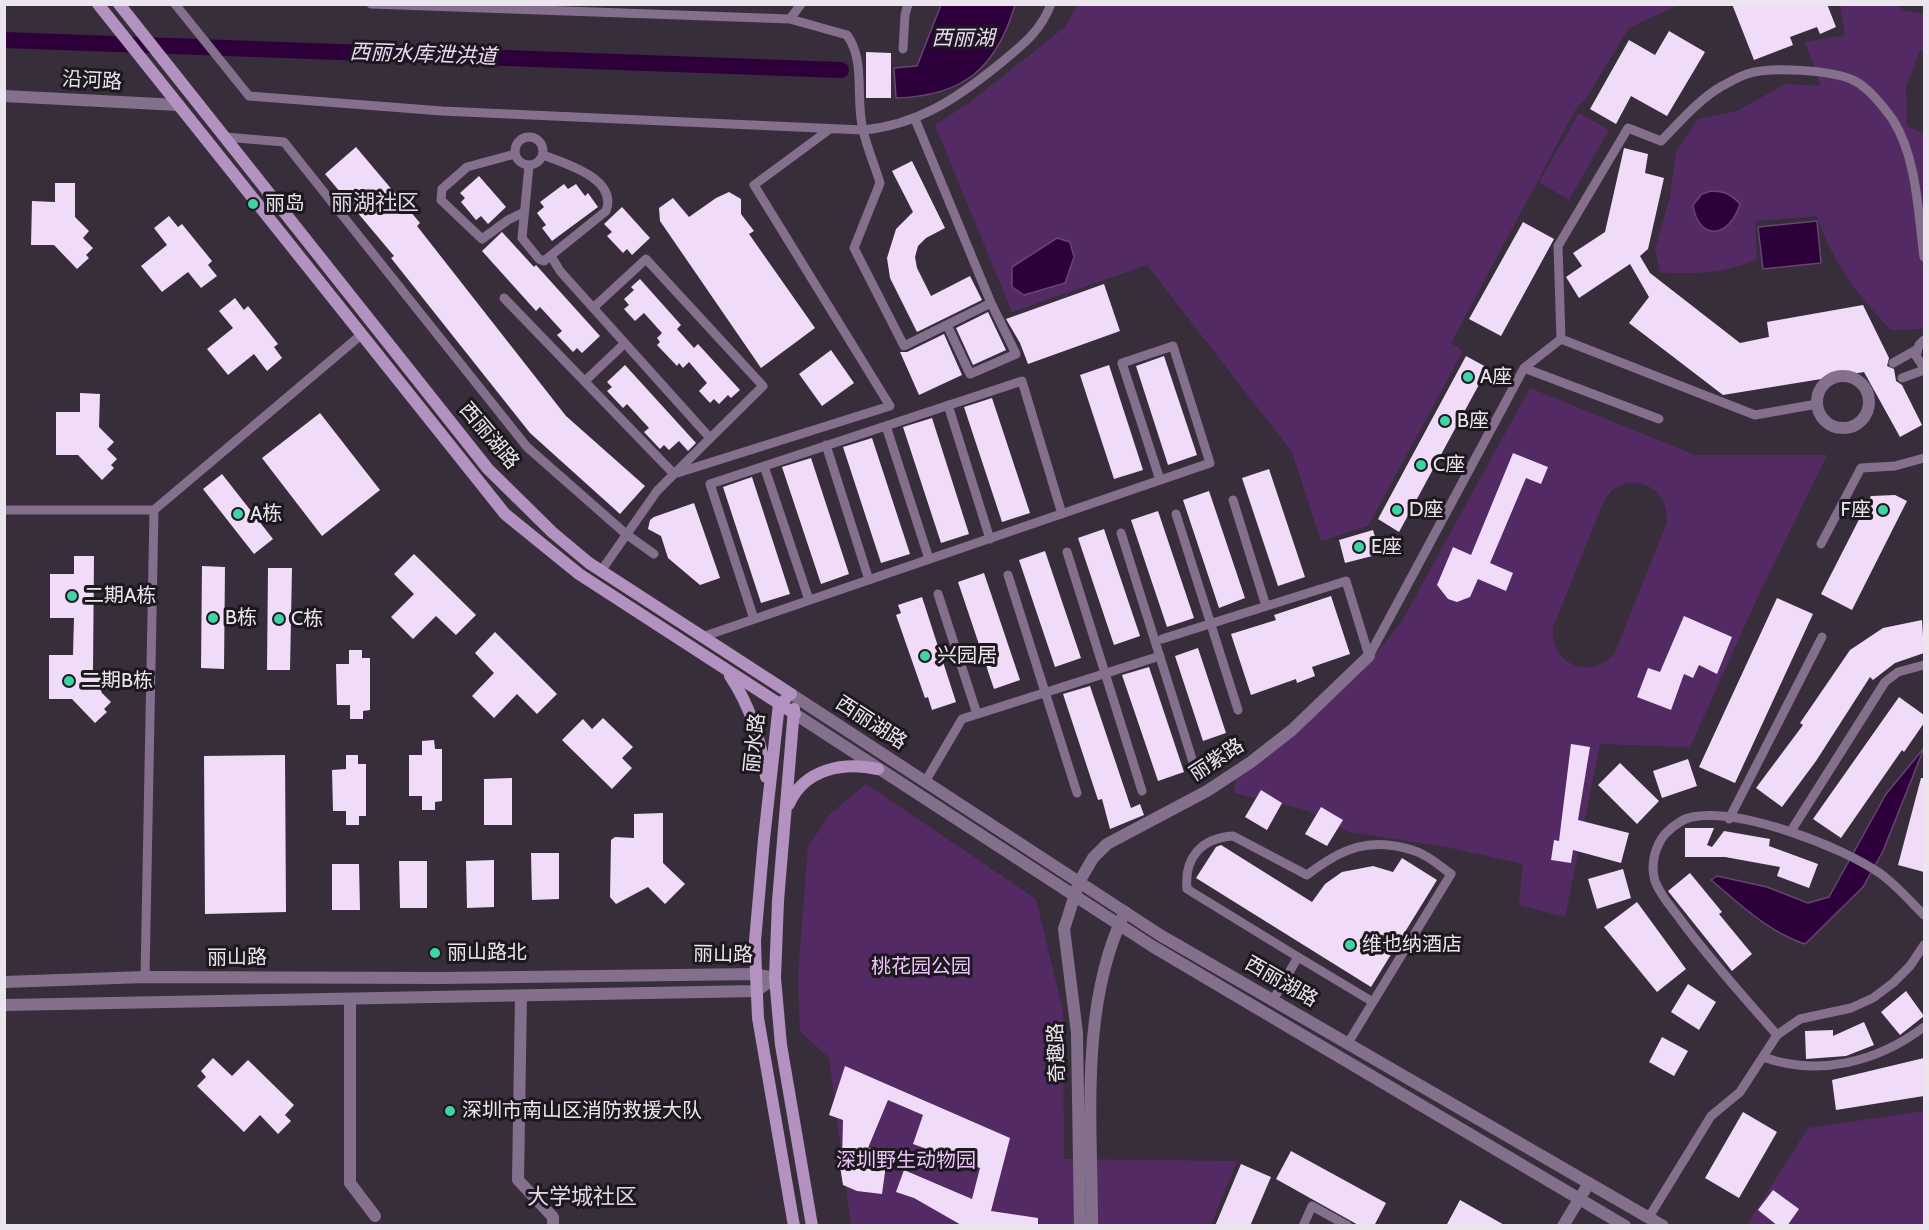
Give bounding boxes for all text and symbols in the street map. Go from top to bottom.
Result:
water label: 西丽湖 [932,26,994,52]
water label: 西丽水库泄洪道 [349,40,497,70]
street label: 沿河路 [61,67,123,95]
district label: 丽湖社区 [331,191,419,217]
place label: 丽岛 [265,192,305,216]
marker: 丽岛 [246,197,260,211]
place label: A座 [1480,365,1512,389]
marker: A座 [1461,370,1475,384]
street label: 西丽湖路 [454,398,524,474]
place label: B座 [1457,409,1489,433]
marker: B座 [1438,414,1452,428]
place label: C座 [1433,453,1465,477]
marker: C座 [1414,458,1428,472]
place label: D座 [1409,498,1444,522]
place label: F座 [1841,498,1871,522]
place label: A栋 [250,502,282,526]
marker: D座 [1390,503,1404,517]
marker: F座 [1876,503,1890,517]
marker: A栋 [231,507,245,521]
place label: E座 [1371,535,1402,559]
marker: E座 [1352,540,1366,554]
place label: 二期A栋 [84,584,156,608]
marker: 二期A栋 [65,589,79,603]
place label: B栋 [225,606,257,630]
place label: C栋 [291,607,323,631]
marker: B栋 [206,611,220,625]
marker: C栋 [272,612,286,626]
place label: 兴园居 [937,644,997,668]
marker: 兴园居 [918,649,932,663]
place label: 二期B栋 [81,669,153,693]
marker: 二期B栋 [62,674,76,688]
street label: 西丽湖路 [831,691,911,755]
street label: 丽水路 [740,712,770,774]
street label: 丽紫路 [1185,734,1249,786]
place label: 维也纳酒店 [1362,933,1462,957]
marker: 维也纳酒店 [1343,938,1357,952]
place label: 丽山路北 [447,941,527,965]
street label: 丽山路 [693,942,753,968]
street label: 丽山路 [207,946,267,970]
marker: 丽山路北 [428,946,442,960]
street label: 西丽湖路 [1240,952,1322,1012]
park label: 桃花园公园 [871,955,971,979]
street label: 奇趣路 [1044,1023,1070,1083]
place label: 深圳市南山区消防救援大队 [462,1099,702,1123]
marker: 深圳市南山区消防救援大队 [443,1104,457,1118]
park label: 深圳野生动物园 [836,1149,976,1173]
district label: 大学城社区 [527,1185,637,1211]

